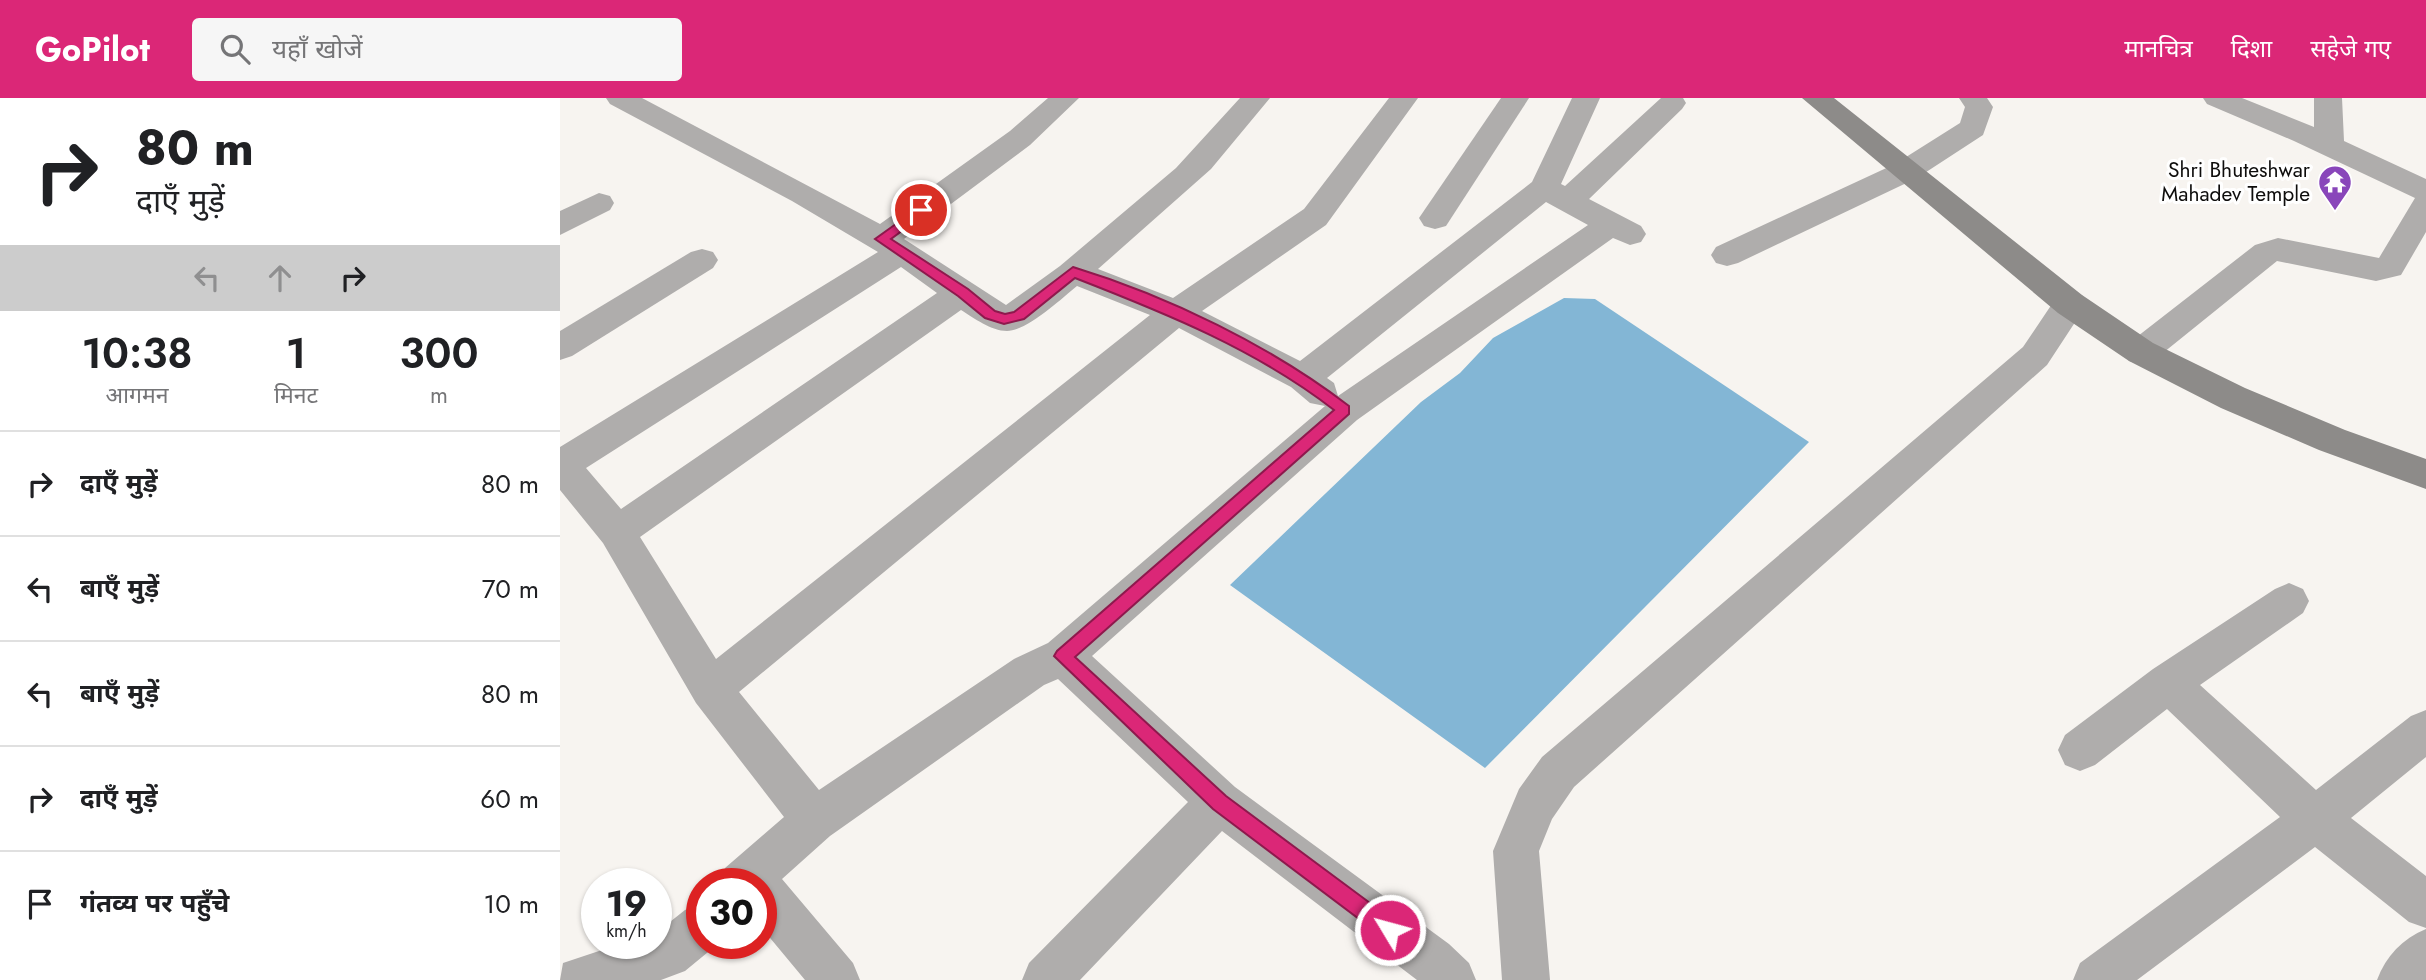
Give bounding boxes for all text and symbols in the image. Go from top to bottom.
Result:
search box [192,18,682,81]
text: GoPilot [35,26,150,73]
icon: search [216,30,254,68]
text: यहाँ खोजें [272,30,363,68]
text: मानचित्र [2124,31,2193,66]
text: दिशा [2231,31,2272,66]
text: सहेजे गए [2310,31,2391,66]
text: 80 m [136,113,254,183]
icon: right [21,126,112,217]
place label: Shri Bhuteshwar Mahadev Temple [2161,155,2311,209]
temple icon: Shri Bhuteshwar Mahadev Temple [2316,163,2354,212]
text: दाएँ मुड़ें [136,178,225,224]
pin [891,180,951,240]
icon: arrive [902,191,940,229]
icon: left [188,259,226,297]
icon: ahead [261,259,299,297]
icon: right [334,259,372,297]
text: 10:38 [81,323,193,384]
text: 1 [286,323,306,384]
text: 300 [399,323,479,384]
text: आगमन [106,378,168,412]
text: मिनट [274,378,318,412]
text: m [430,378,448,412]
text: दाएँ मुड़ें [80,464,158,502]
icon: right [21,465,59,503]
text: 80 m [481,465,539,503]
text: बाएँ मुड़ें [80,569,159,607]
icon: left [21,570,59,608]
text: 70 m [482,570,539,608]
text: बाएँ मुड़ें [80,674,159,712]
icon: left [21,675,59,713]
text: 80 m [481,675,539,713]
text: दाएँ मुड़ें [80,779,158,817]
icon: right [21,780,59,818]
text: 60 m [480,780,539,818]
speed limit sign: 30 [686,868,777,959]
text: 19 [606,879,647,929]
text: गंतव्य पर पहुँचे [80,884,229,922]
icon: arrive [21,885,59,923]
text: 10 m [484,885,539,923]
position arrow [1353,893,1427,967]
text: km/h [606,918,647,944]

